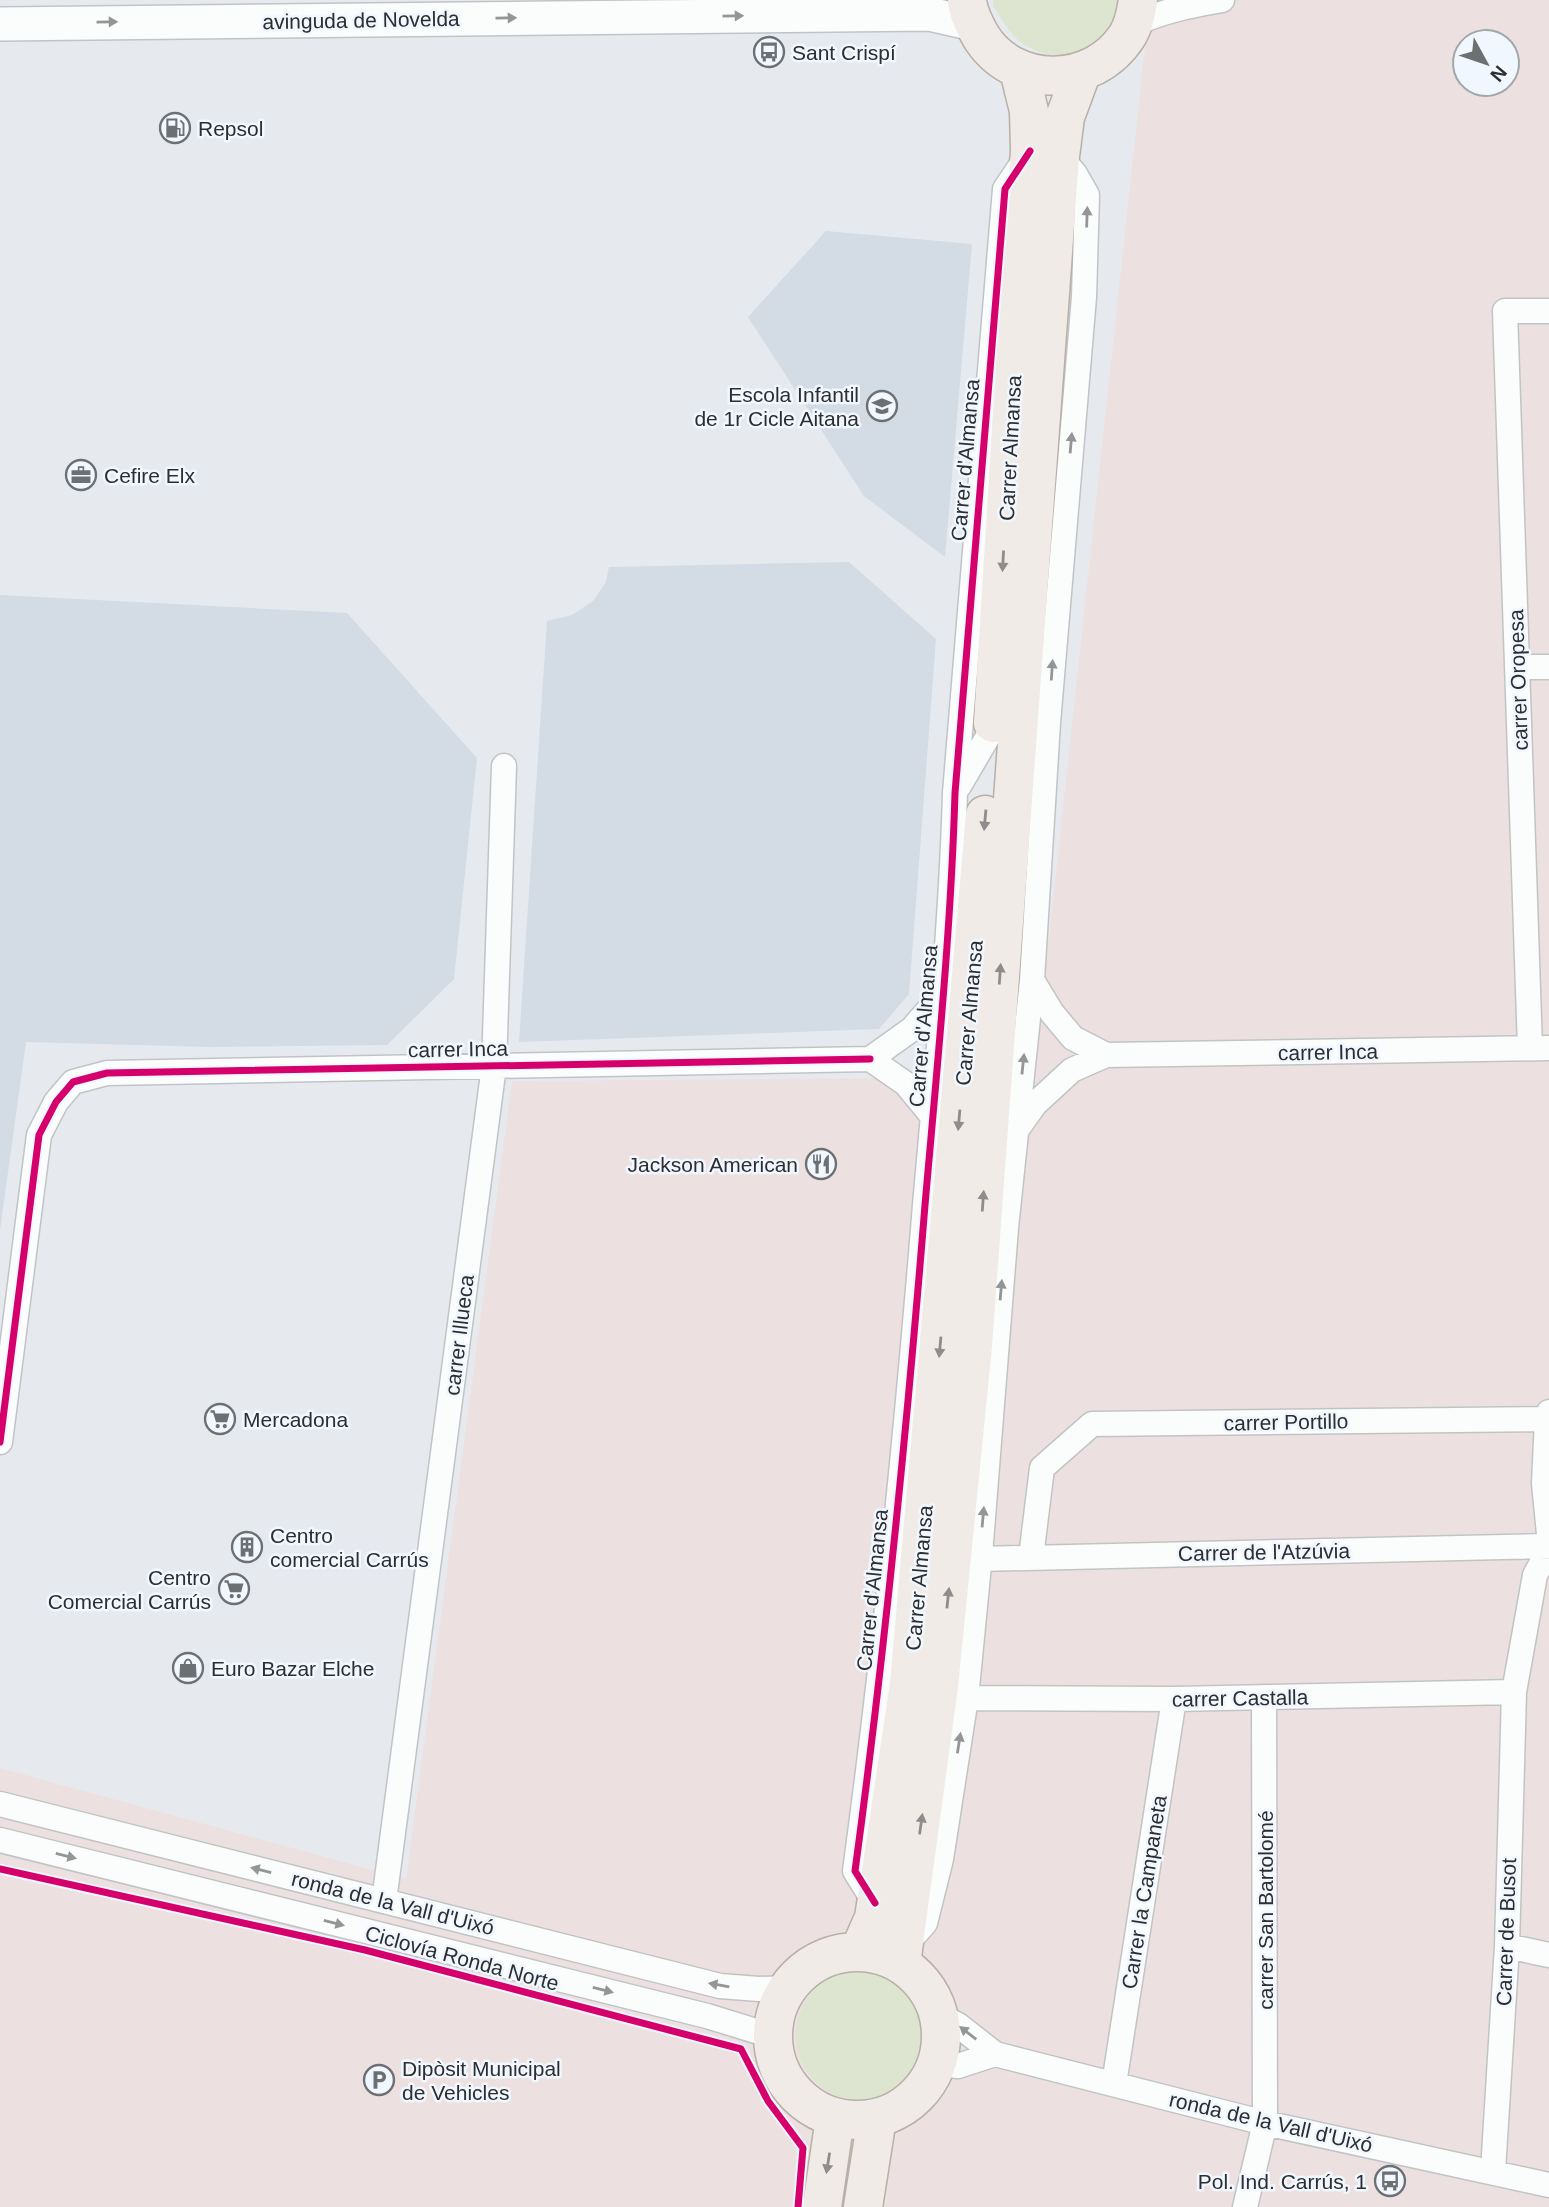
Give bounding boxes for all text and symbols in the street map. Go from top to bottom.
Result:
street label: avinguda de Novelda [262,7,460,33]
one-way arrow [722,10,744,21]
one-way arrow [495,12,517,24]
one-way arrow [96,17,118,28]
north arrow [1451,28,1521,98]
bus stop icon: Sant Crispí [752,35,786,69]
place label: Sant Crispí [792,41,896,64]
text: N [1486,62,1511,86]
fuel station icon: Repsol [158,111,192,145]
place label: Repsol [198,117,263,140]
one-way arrow [1081,205,1092,227]
street label: Carrer Almansa [995,374,1025,521]
street label: Carrer d'Almansa [946,378,984,542]
place label: Escola Infantil de 1r Cicle Aitana [694,383,859,430]
school or university icon: Escola Infantil de 1r Cicle Aitana [865,389,899,423]
one-way arrow [1066,432,1077,454]
office icon: Cefire Elx [64,458,98,492]
place label: Cefire Elx [104,464,196,487]
one-way arrow [997,551,1008,573]
street label: carrer Oropesa [1504,609,1532,751]
one-way arrow [1047,659,1058,681]
one-way arrow [979,810,990,832]
street label: Carrer Almansa [951,939,987,1087]
street label: Carrer d'Almansa [904,944,942,1108]
one-way arrow [995,963,1006,985]
street label: carrer Inca [408,1037,509,1061]
street label: carrer Inca [1278,1040,1379,1064]
one-way arrow [1018,1052,1029,1074]
one-way arrow [953,1109,964,1131]
restaurant icon: Jackson American [804,1147,838,1181]
place label: Jackson American [628,1153,798,1176]
one-way arrow [978,1190,989,1212]
street label: carrer Illueca [440,1273,478,1397]
one-way arrow [996,1279,1007,1301]
one-way arrow [934,1336,945,1358]
supermarket icon: Mercadona [203,1402,237,1436]
place label: Mercadona [243,1408,348,1431]
street label: carrer Portillo [1223,1409,1349,1435]
street label: Carrer Almansa [901,1504,937,1652]
one-way arrow [978,1506,989,1528]
street label: Carrer d'Almansa [852,1508,892,1672]
place label: Centro comercial Carrús [270,1524,429,1571]
building icon: Centro comercial Carrús [230,1530,264,1564]
street label: Carrer de l'Atzúvia [1178,1539,1351,1565]
place label: Centro Comercial Carrús [48,1566,211,1613]
supermarket icon: Centro Comercial Carrús [217,1572,251,1606]
one-way arrow [943,1587,954,1609]
shop icon: Euro Bazar Elche [171,1651,205,1685]
place label: Euro Bazar Elche [211,1657,374,1680]
street label: carrer Castalla [1172,1685,1309,1711]
one-way arrow [954,1732,965,1754]
street label: Carrer la Campaneta [1117,1793,1171,1991]
street label: carrer San Bartolomé [1254,1810,1277,2010]
one-way arrow [916,1813,927,1835]
one-way arrow [55,1851,77,1862]
street label: Carrer de Busot [1492,1857,1520,2006]
one-way arrow [250,1864,272,1875]
street label: ronda de la Vall d'Uixó [289,1867,497,1939]
one-way arrow [324,1918,346,1929]
street label: Ciclovía Ronda Norte [363,1921,561,1995]
one-way arrow [708,1979,730,1990]
one-way arrow [592,1985,614,1996]
one-way arrow [959,2026,977,2040]
place label: Dipòsit Municipal de Vehicles [402,2057,561,2104]
parking icon: Dipòsit Municipal de Vehicles [362,2063,396,2097]
street label: ronda de la Vall d'Uixó [1167,2087,1375,2157]
one-way arrow [822,2152,833,2174]
bus stop icon: Pol. Ind. Carrús, 1 [1373,2164,1407,2198]
place label: Pol. Ind. Carrús, 1 [1198,2170,1367,2193]

